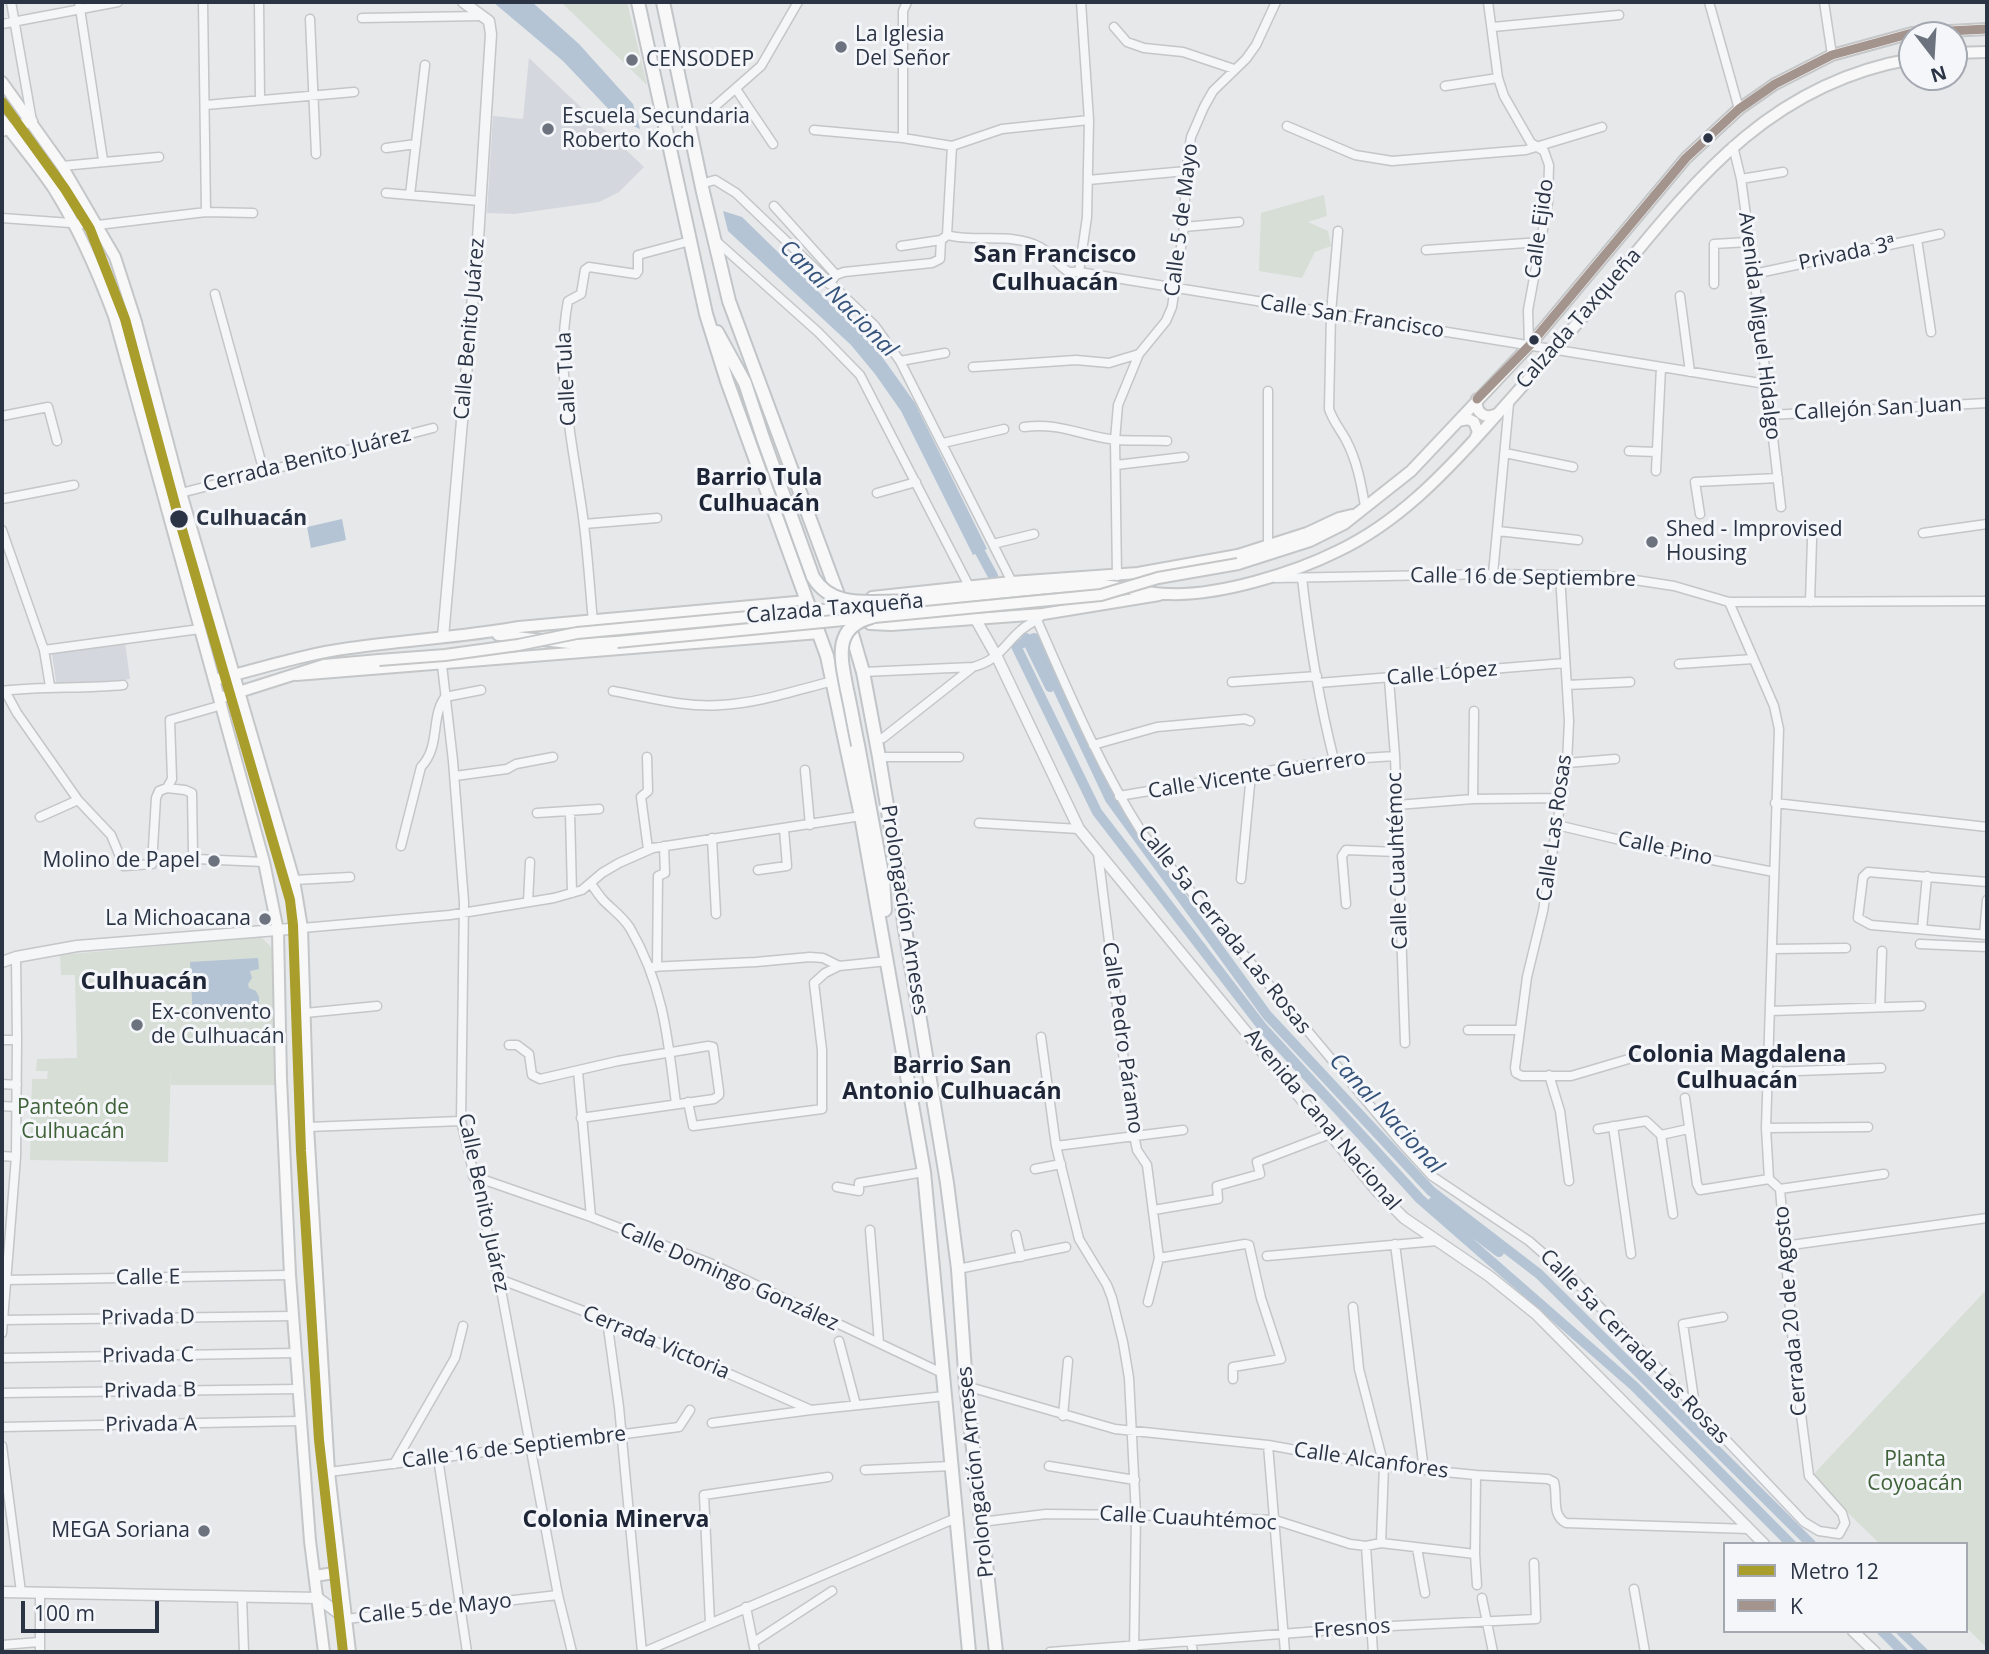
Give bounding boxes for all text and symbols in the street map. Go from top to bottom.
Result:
north arrow [1898,21,1968,91]
place label: La Iglesia Del Señor [855,22,950,72]
marker: La Iglesia Del Señor [833,39,849,55]
place label: CENSODEP [646,47,754,73]
marker: CENSODEP [624,52,640,68]
text: N [1927,59,1950,89]
place label: Escuela Secundaria Roberto Koch [562,104,750,154]
marker: Escuela Secundaria Roberto Koch [540,121,556,137]
unlabelled marker [1701,131,1715,145]
street label: Calle 5 de Mayo [1160,142,1204,298]
street label: Calle Ejido [1521,177,1559,281]
street label: Avenida Miguel Hidalgo [1733,211,1785,441]
street label: Privada 3ª [1796,231,1898,277]
water label: Canal Nacional [773,234,903,364]
street label: Calle Benito Juárez [450,237,490,421]
district label: San Francisco Culhuacán [974,241,1136,297]
street label: Calzada Taxqueña [1511,244,1647,394]
street label: Calle San Francisco [1258,290,1446,344]
street label: Calle Tula [552,331,582,427]
unlabelled marker [1527,333,1541,347]
street label: Callejón San Juan [1793,392,1963,426]
street label: Cerrada Benito Juárez [200,422,414,498]
district label: Barrio Tula Culhuacán [696,464,822,518]
place label: Culhuacán [196,506,307,532]
marker: Culhuacán [168,508,190,530]
place label: Shed - Improvised Housing [1666,517,1843,567]
marker: Shed - Improvised Housing [1644,534,1660,550]
street label: Calle 16 de Septiembre [1410,563,1636,593]
street label: Calzada Taxqueña [745,589,925,629]
street label: Calle López [1386,657,1498,691]
street label: Calle Vicente Guerrero [1146,745,1368,805]
street label: Calle Las Rosas [1532,753,1578,903]
street label: Calle Cuauhtémoc [1382,772,1414,950]
street label: Prolongación Arneses [875,803,933,1017]
street label: Calle 5a Cerrada Las Rosas [1132,821,1316,1039]
street label: Calle Pino [1615,827,1715,871]
place label: Molino de Papel [43,848,200,874]
marker: Molino de Papel [206,853,222,869]
place label: La Michoacana [105,906,251,932]
marker: La Michoacana [257,911,273,927]
street label: Calle Pedro Páramo [1096,941,1148,1135]
district label: Culhuacán [80,968,208,996]
place label: Ex-convento de Culhuacán [151,1000,285,1050]
marker: Ex-convento de Culhuacán [129,1017,145,1033]
street label: Avenida Canal Nacional [1239,1024,1405,1216]
district label: Colonia Magdalena Culhuacán [1628,1041,1846,1095]
water label: Canal Nacional [1323,1048,1449,1180]
district label: Barrio San Antonio Culhuacán [842,1052,1062,1106]
park label: Panteón de Culhuacán [17,1095,129,1145]
street label: Calle Benito Juárez [452,1111,514,1295]
street label: Cerrada 20 de Agosto [1769,1205,1813,1417]
street label: Calle Domingo González [616,1217,842,1337]
street label: Calle 5a Cerrada Las Rosas [1534,1244,1734,1450]
street label: Calle E [116,1265,180,1291]
street label: Cerrada Victoria [579,1301,733,1385]
street label: Privada D [101,1305,195,1331]
street label: Privada C [102,1343,194,1369]
street label: Prolongación Arneses [952,1365,1000,1579]
street label: Privada B [104,1378,196,1404]
street label: Privada A [105,1412,197,1438]
street label: Calle 16 de Septiembre [400,1422,628,1474]
street label: Calle Alcanfores [1292,1438,1450,1484]
park label: Planta Coyoacán [1867,1447,1963,1497]
street label: Calle Cuauhtémoc [1099,1502,1277,1536]
district label: Colonia Minerva [523,1506,709,1534]
place label: MEGA Soriana [51,1518,190,1544]
marker: MEGA Soriana [196,1523,212,1539]
legend [1723,1542,1968,1633]
text: Metro 12 [1790,1557,1879,1585]
scale bar [24,1588,163,1632]
street label: Calle 5 de Mayo [357,1588,513,1630]
text: K [1790,1592,1803,1620]
text: 100 m [34,1599,95,1627]
street label: Fresnos [1313,1614,1391,1644]

